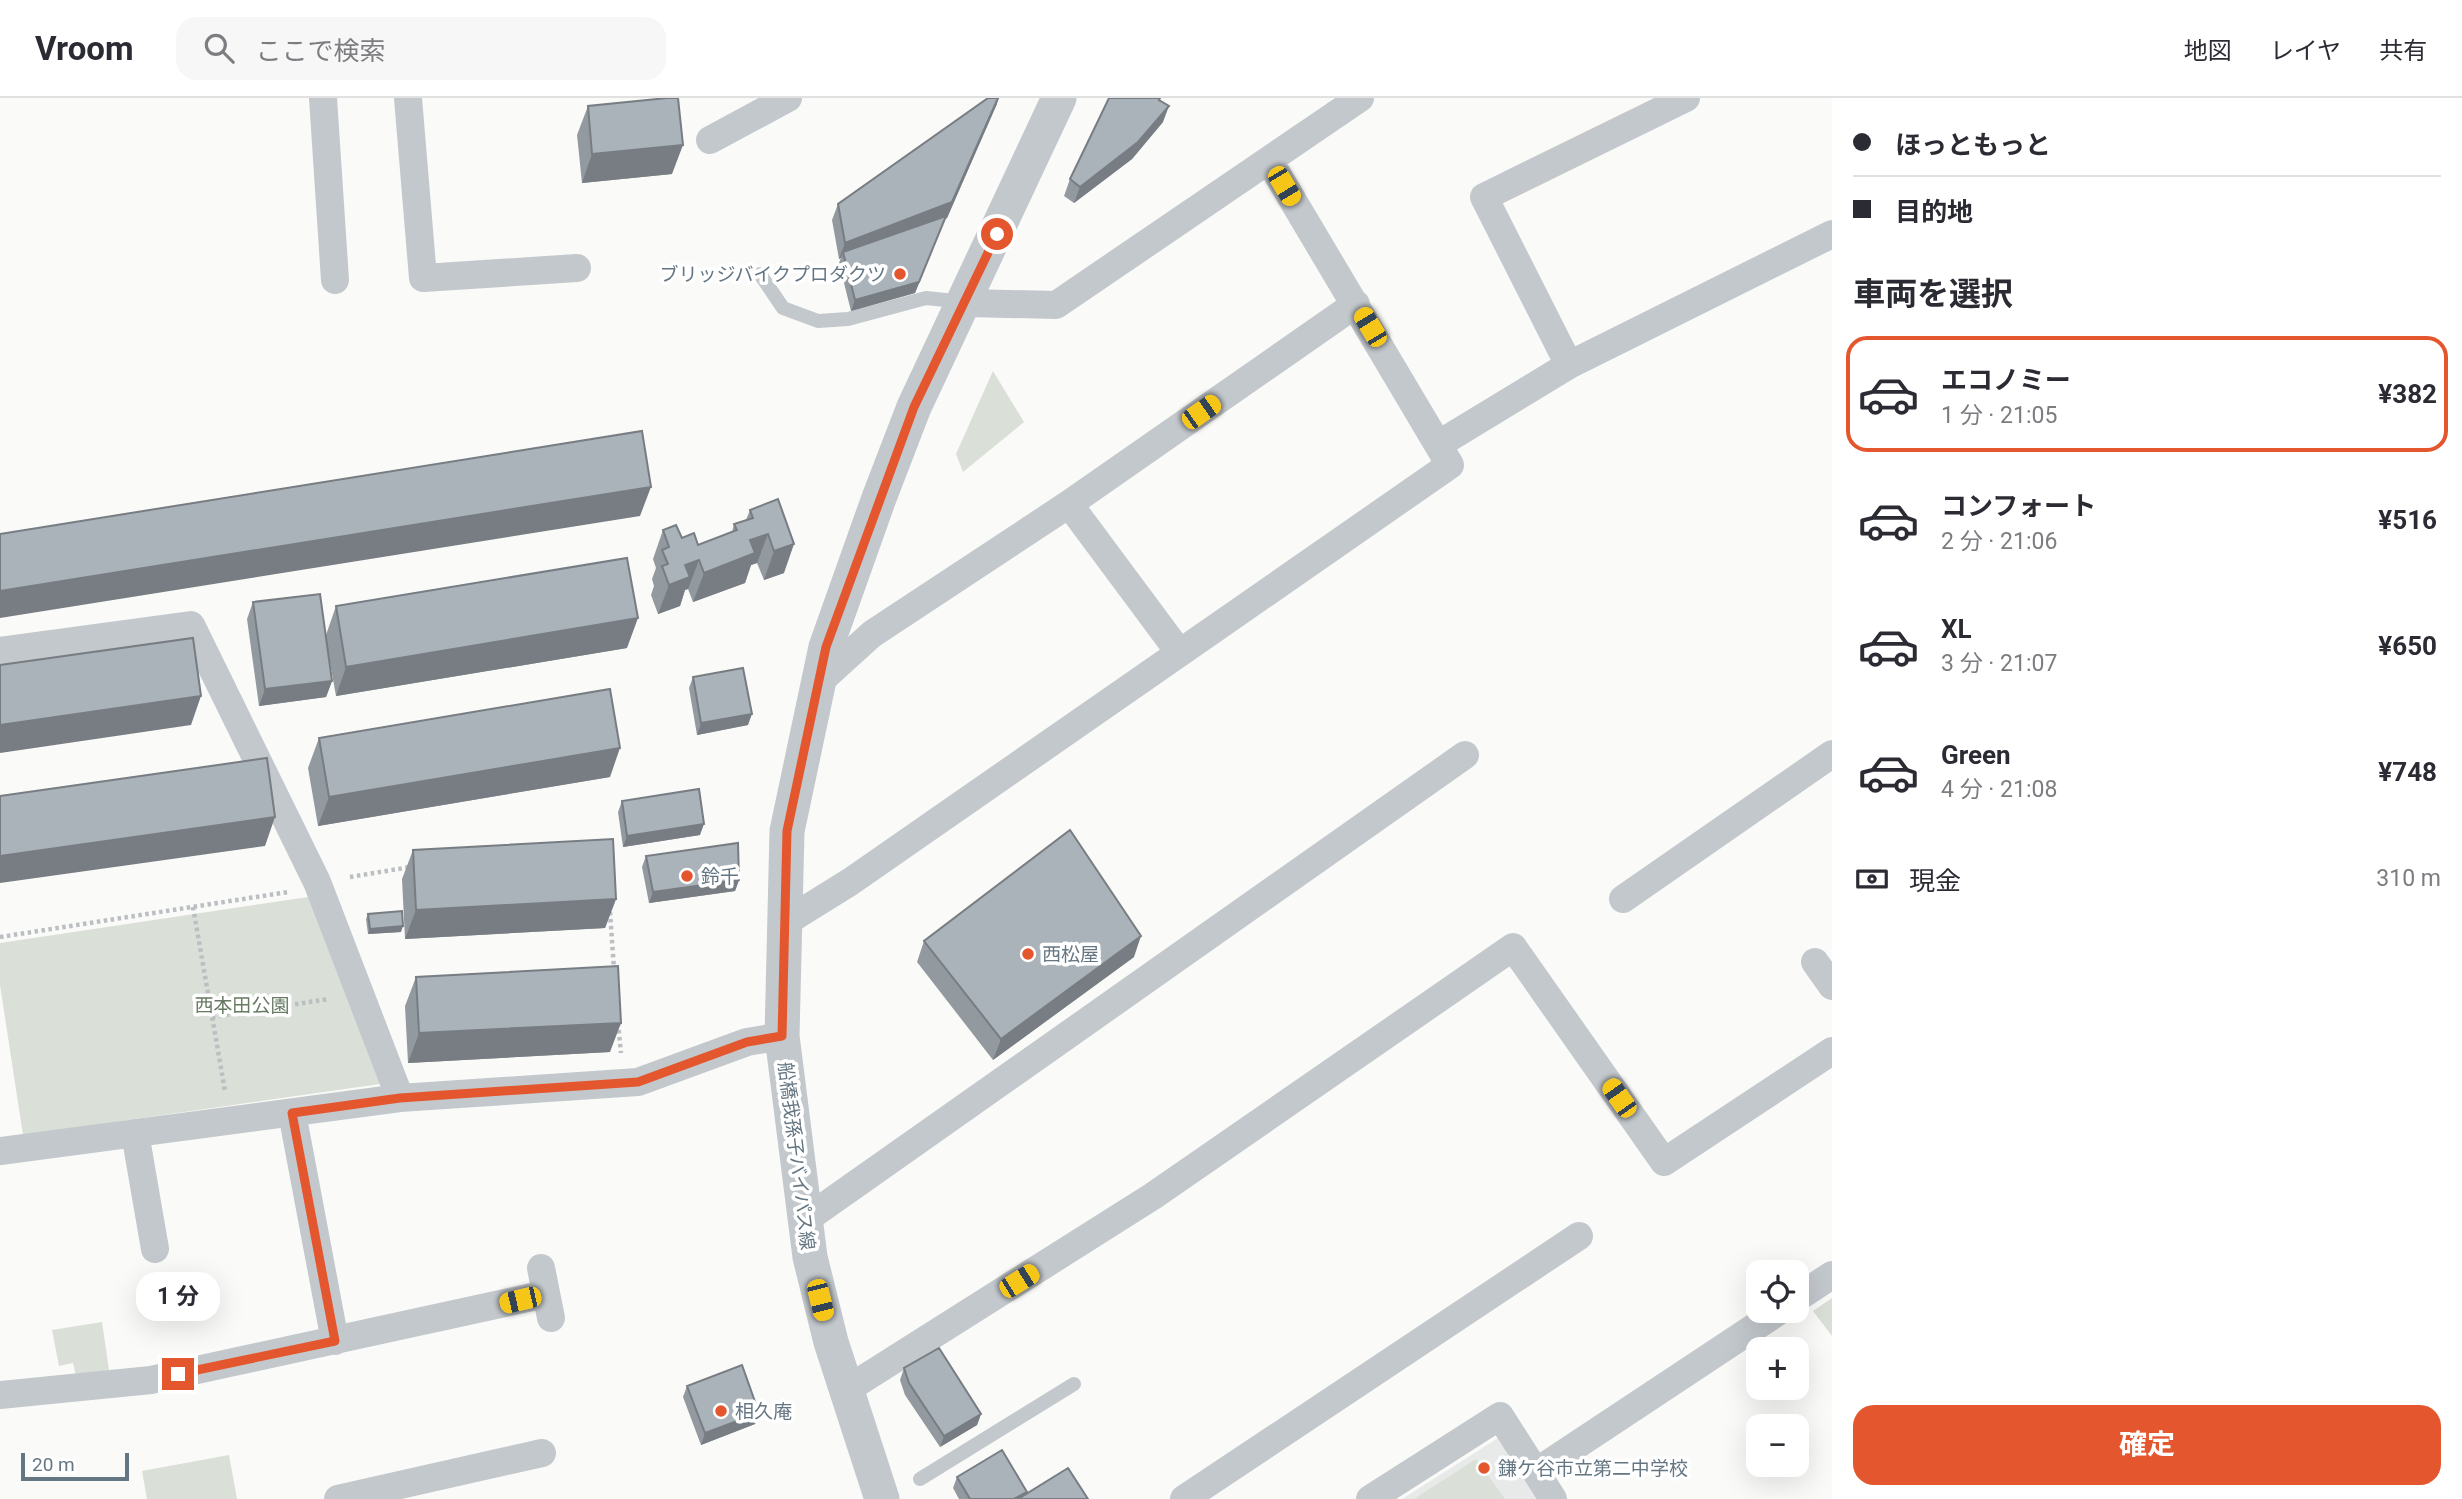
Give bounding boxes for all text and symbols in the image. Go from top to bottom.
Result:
search box [176,17,666,80]
text: Vroom [35,29,134,68]
icon: search [200,29,238,67]
text: ここで検索 [256,36,386,66]
text: 地図 [2184,37,2232,65]
text: レイヤ [2270,37,2341,65]
text: 共有 [2379,37,2427,65]
text: ほっともっと [1895,130,2051,160]
car [1265,163,1304,209]
text: 目的地 [1895,197,1973,227]
route start [981,218,1013,250]
place label: ブリッジバイクプロダクツ [660,263,886,286]
marker: ブリッジバイクプロダクツ [892,266,908,282]
text: 車両を選択 [1853,275,2013,313]
car [1351,304,1390,350]
icon: car [1857,363,1920,426]
text: エコノミー [1941,365,2071,395]
text: ¥382 [2378,379,2437,409]
car [1178,391,1225,433]
text: 1 分 · 21:05 [1941,402,2057,429]
icon: car [1857,489,1920,552]
text: コンフォート [1941,491,2096,521]
text: ¥516 [2378,505,2437,535]
text: 2 分 · 21:06 [1941,528,2057,555]
text: XL [1941,614,1972,644]
icon: car [1857,615,1920,678]
text: ¥650 [2378,631,2437,661]
text: 3 分 · 21:07 [1941,650,2057,677]
text: Green [1941,740,2011,770]
icon: car [1857,741,1920,804]
text: ¥748 [2378,757,2437,787]
text: 4 分 · 21:08 [1941,776,2057,803]
icon: cash [1853,860,1891,898]
place label: 鈴千 [701,865,739,888]
text: 310 m [2376,865,2441,892]
text: 現金 [1909,866,1961,896]
marker: 鈴千 [679,868,695,884]
place label: 西松屋 [1042,943,1099,966]
marker: 西松屋 [1020,946,1036,962]
park label: 西本田公園 [194,994,290,1017]
street label: 船橋我孫子バイパス線 [774,1061,819,1252]
car [1599,1075,1640,1121]
map controls [1746,1260,1809,1477]
button: locate [1746,1260,1809,1323]
car [996,1261,1043,1301]
callout: 1 分 [136,1272,220,1322]
car [805,1277,836,1323]
text: 1 分 [157,1283,199,1310]
car [498,1285,543,1315]
button: + [1746,1337,1809,1400]
route end [162,1358,194,1390]
place label: 相久庵 [735,1400,792,1423]
marker: 相久庵 [713,1403,729,1419]
button: 確定 [1853,1405,2441,1485]
button: − [1746,1414,1809,1477]
scale bar [21,1450,130,1482]
text: 20 m [32,1453,75,1476]
place label: 鎌ケ谷市立第二中学校 [1498,1457,1688,1480]
marker: 鎌ケ谷市立第二中学校 [1476,1460,1492,1476]

